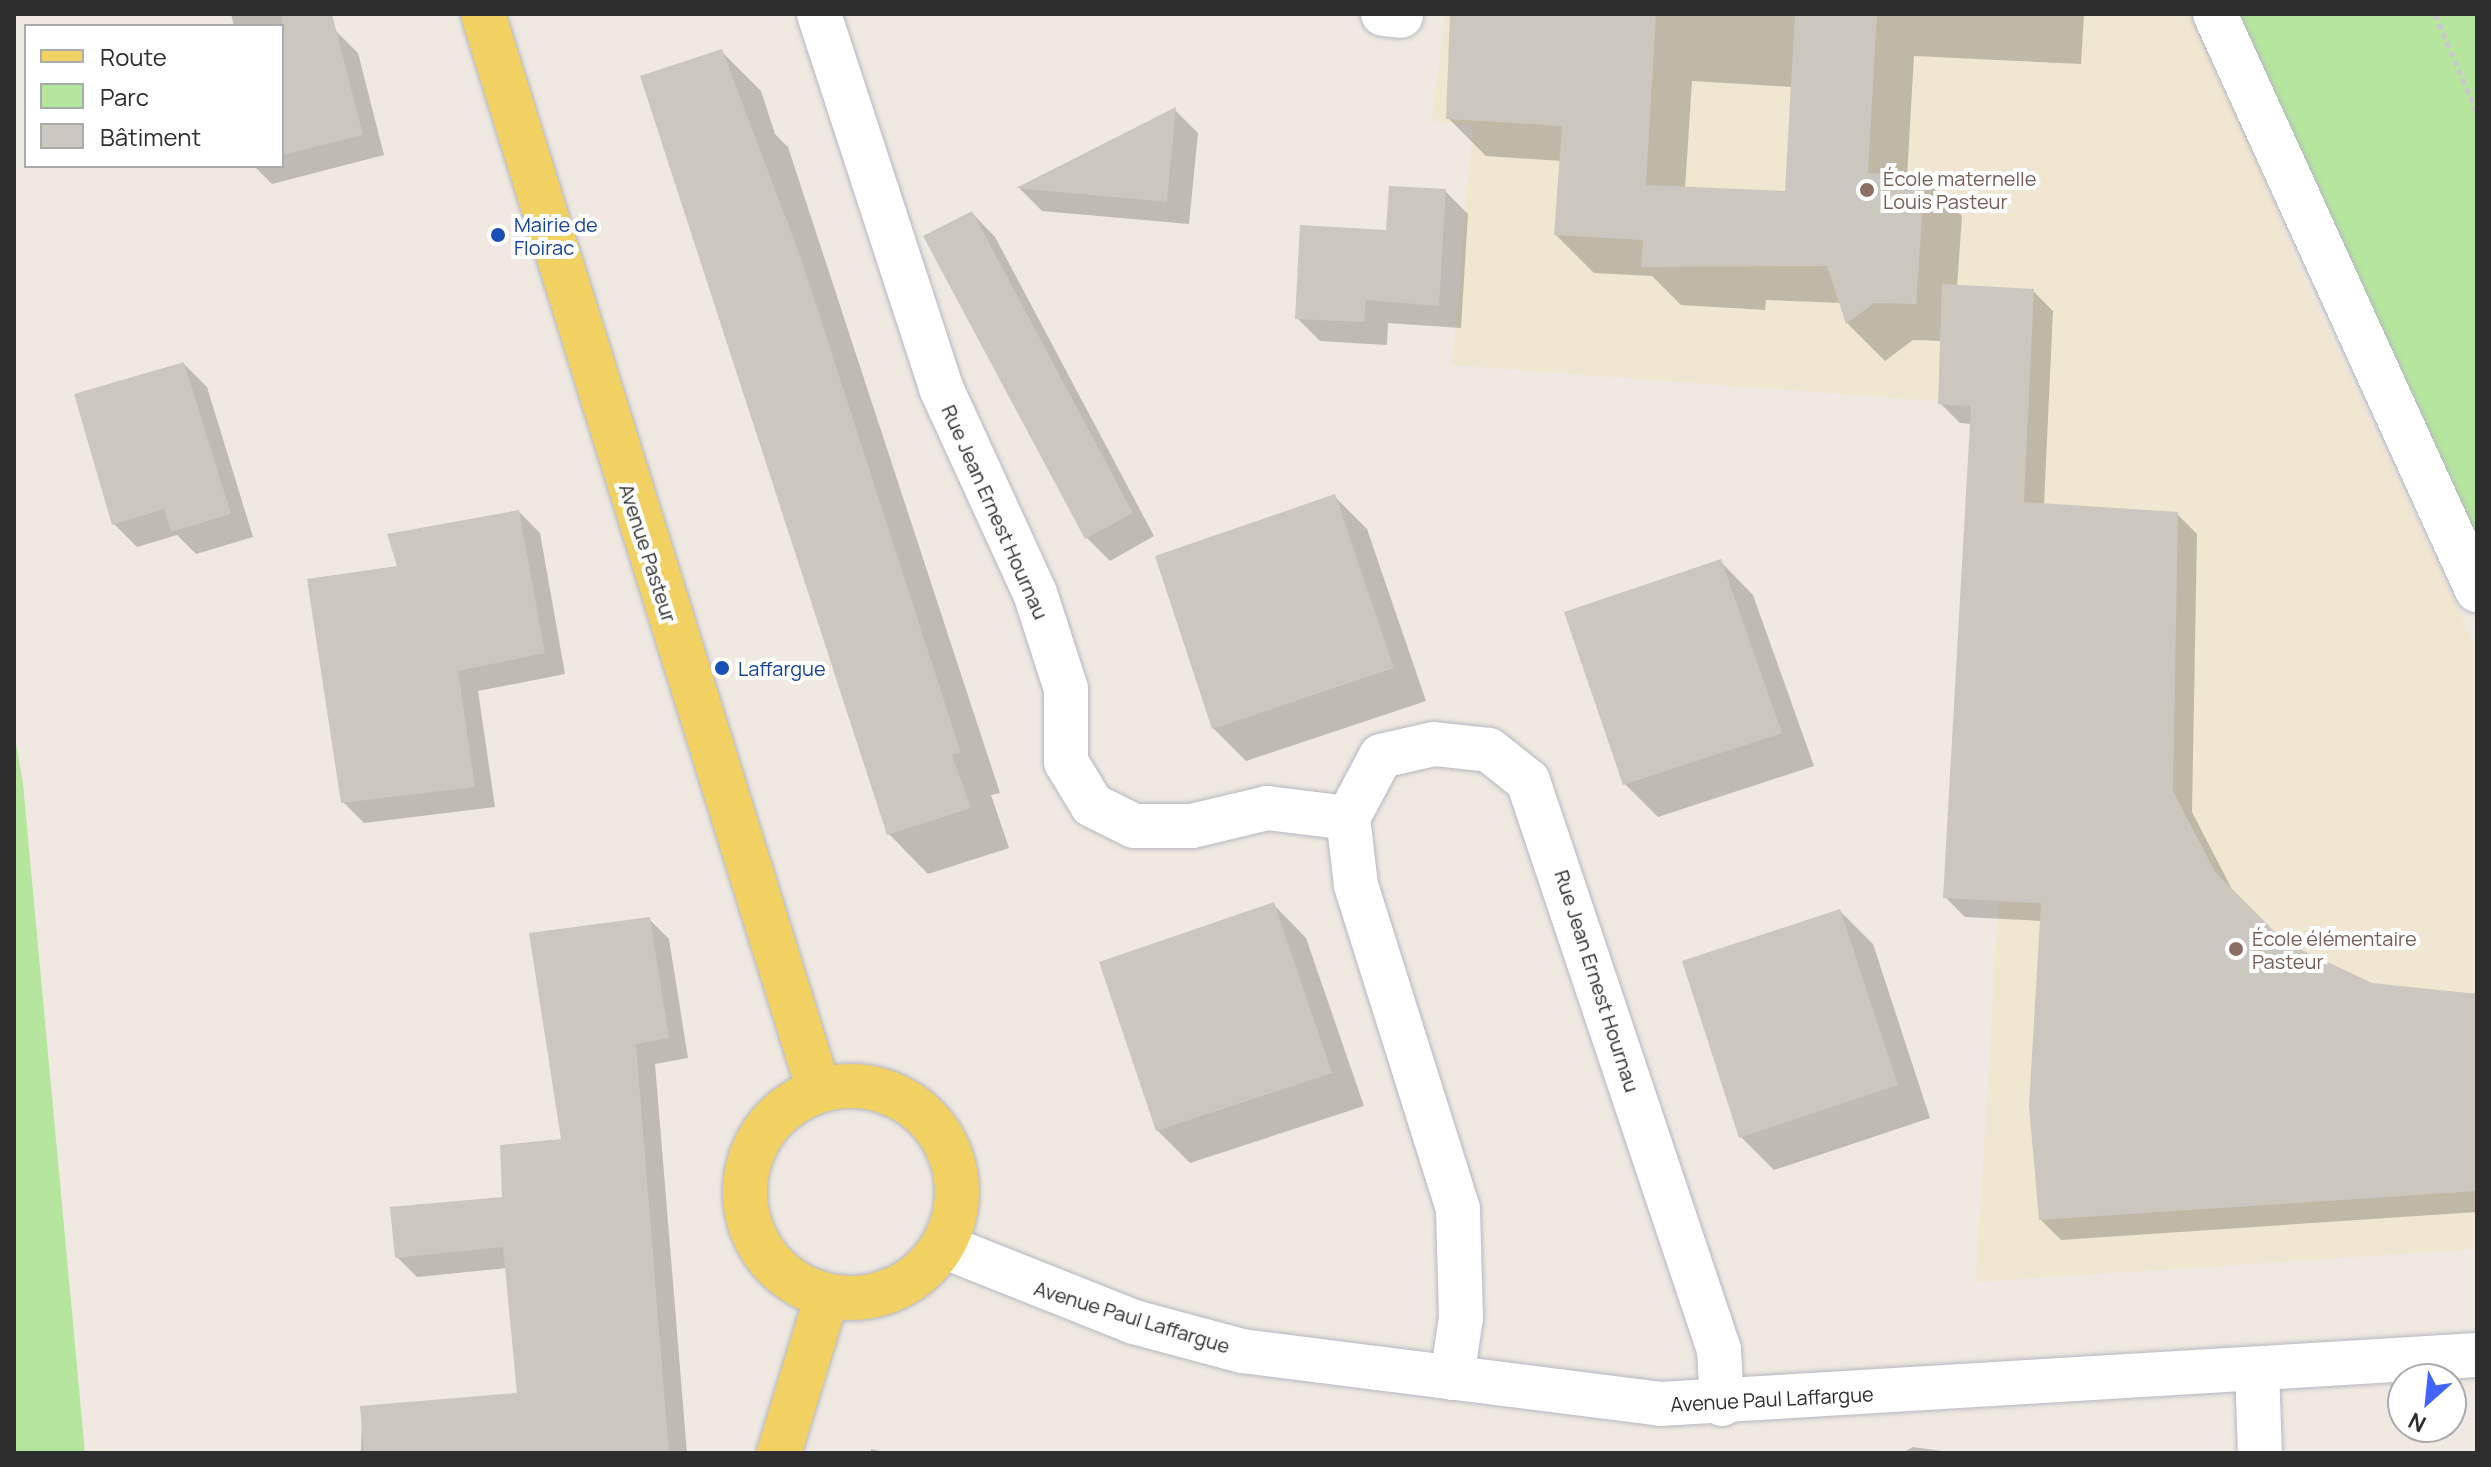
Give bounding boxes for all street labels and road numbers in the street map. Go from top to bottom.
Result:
street label: Rue Jean Ernest Hournau [937,401,1053,623]
street label: Avenue Pasteur [614,481,682,625]
street label: Rue Jean Ernest Hournau [1550,867,1644,1095]
street label: Avenue Paul Laffargue [1031,1276,1233,1358]
street label: Avenue Paul Laffargue [1670,1382,1874,1416]

